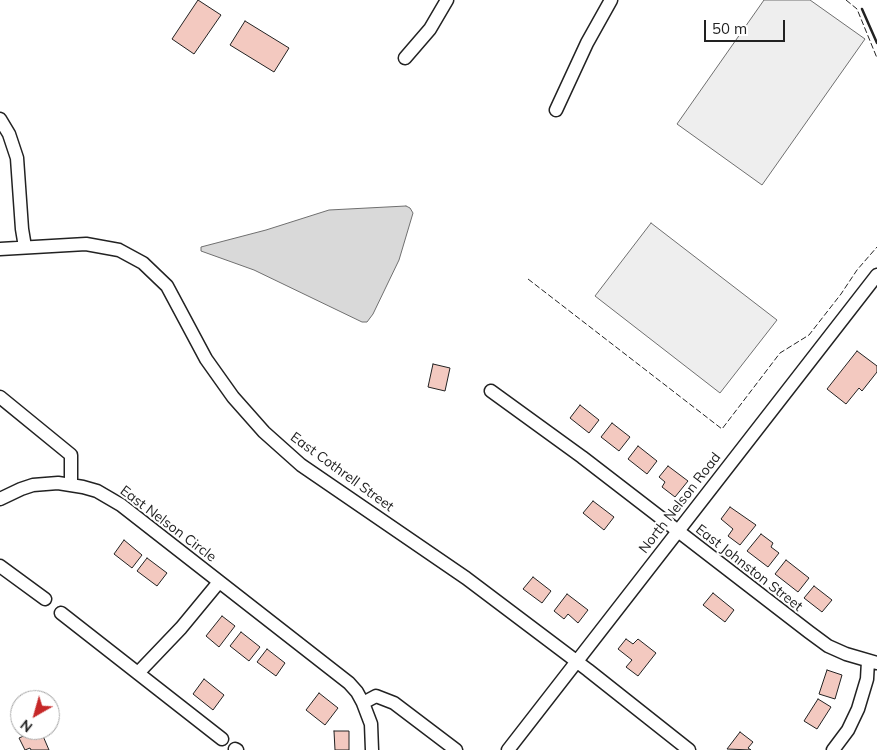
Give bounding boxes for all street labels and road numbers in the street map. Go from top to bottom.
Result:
street label: East Cothrell Street [287,429,397,515]
street label: North Nelson Road [635,449,725,557]
street label: East Nelson Circle [117,482,219,566]
street label: East Johnston Street [692,521,806,615]

